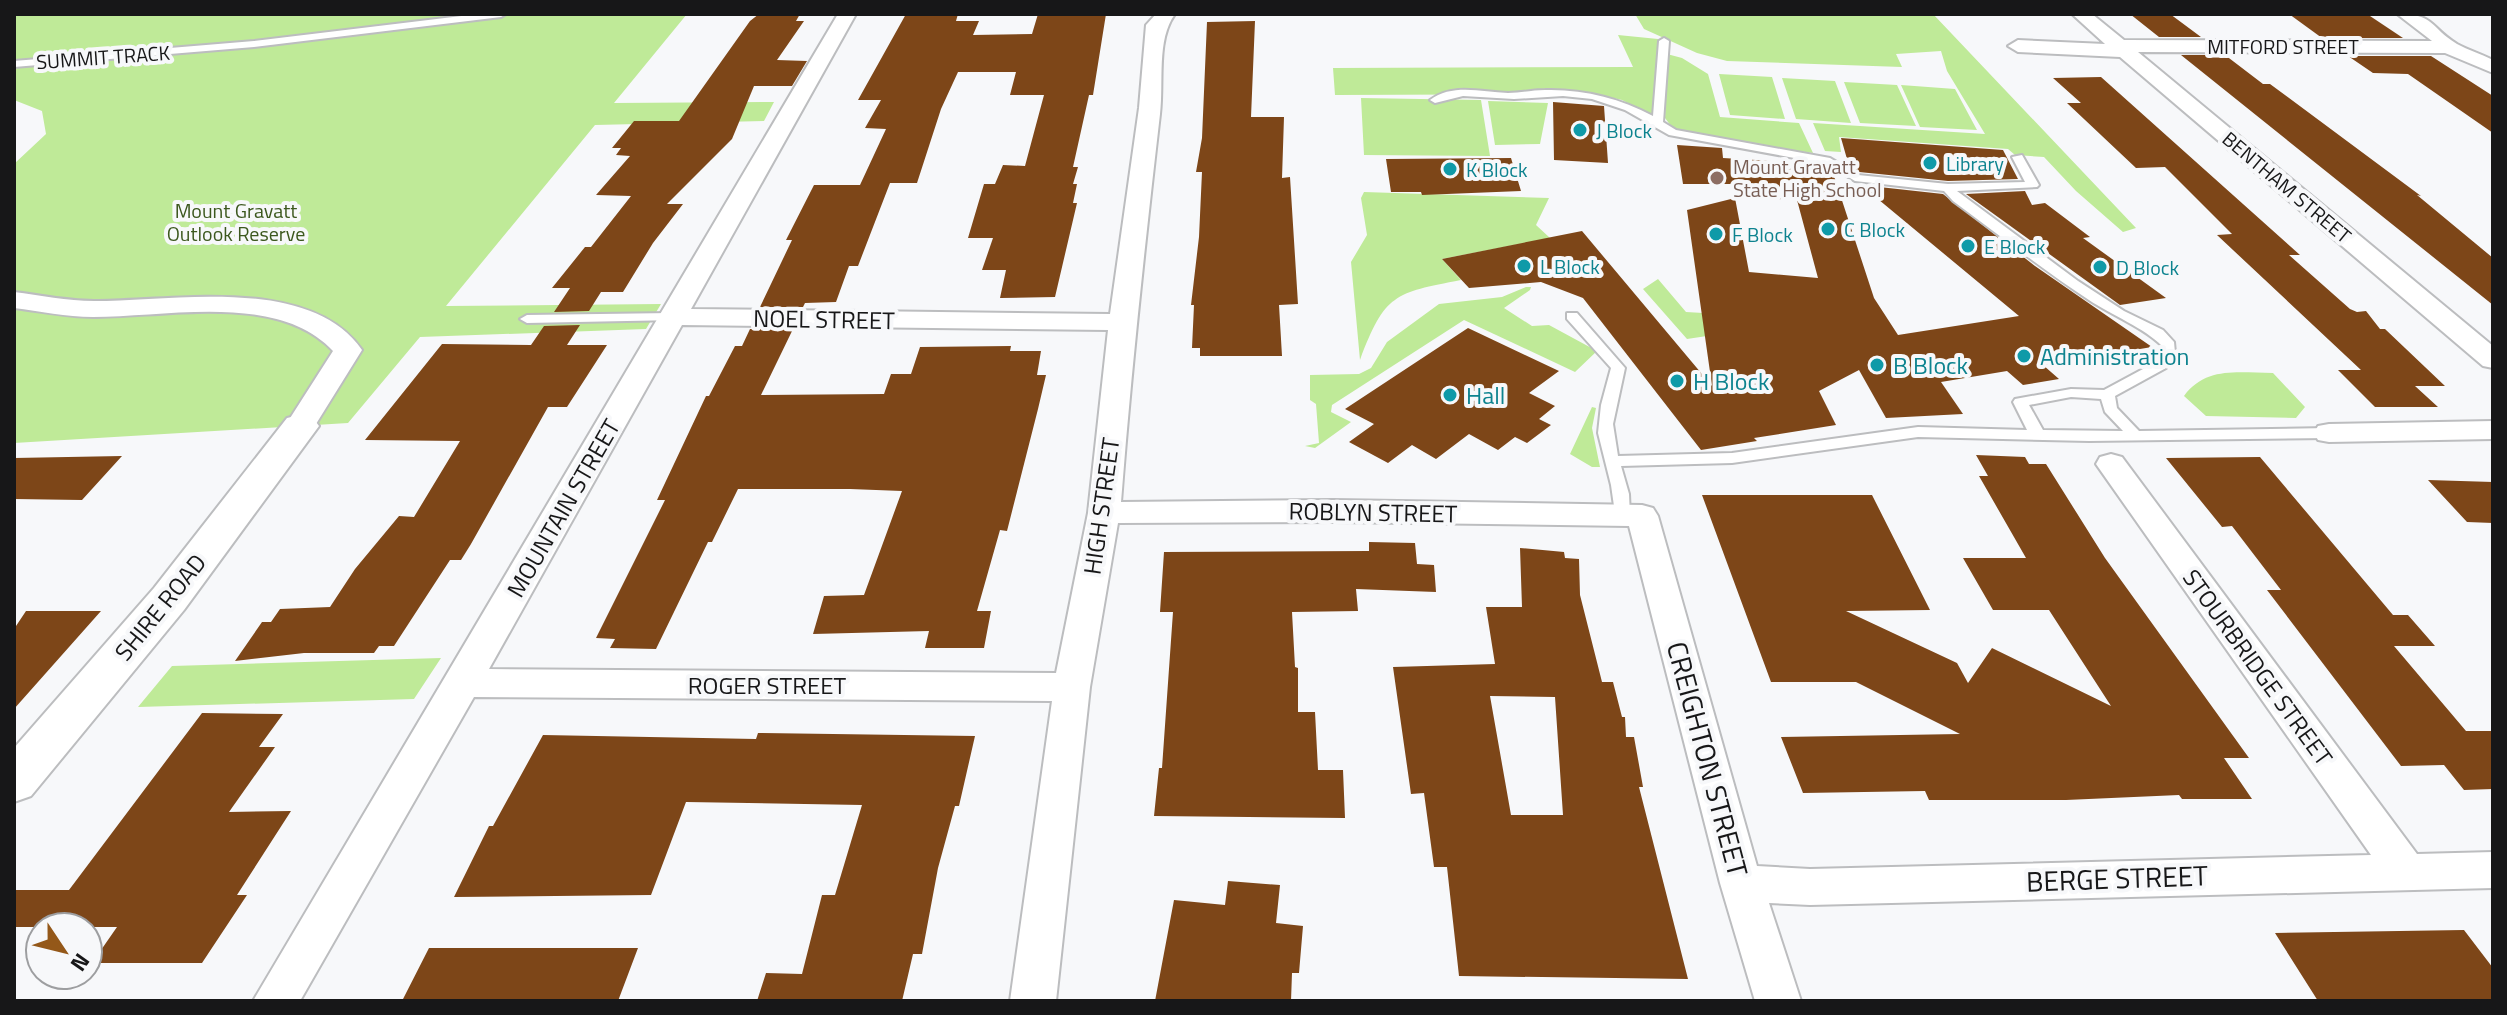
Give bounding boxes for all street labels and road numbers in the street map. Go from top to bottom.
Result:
street label: MITFORD STREET [2207,31,2359,62]
street label: SUMMIT TRACK [35,37,171,77]
street label: BENTHAM STREET [2216,124,2359,251]
street label: NOEL STREET [753,300,896,338]
street label: MOUNTAIN STREET [497,412,629,604]
street label: HIGH STREET [1074,435,1128,577]
street label: ROBLYN STREET [1288,493,1458,531]
street label: SHIRE ROAD [106,546,214,668]
street label: STOURBRIDGE STREET [2174,561,2342,773]
street label: CREIGHTON STREET [1656,637,1760,881]
street label: ROGER STREET [688,667,847,703]
street label: BERGE STREET [2025,853,2209,903]

